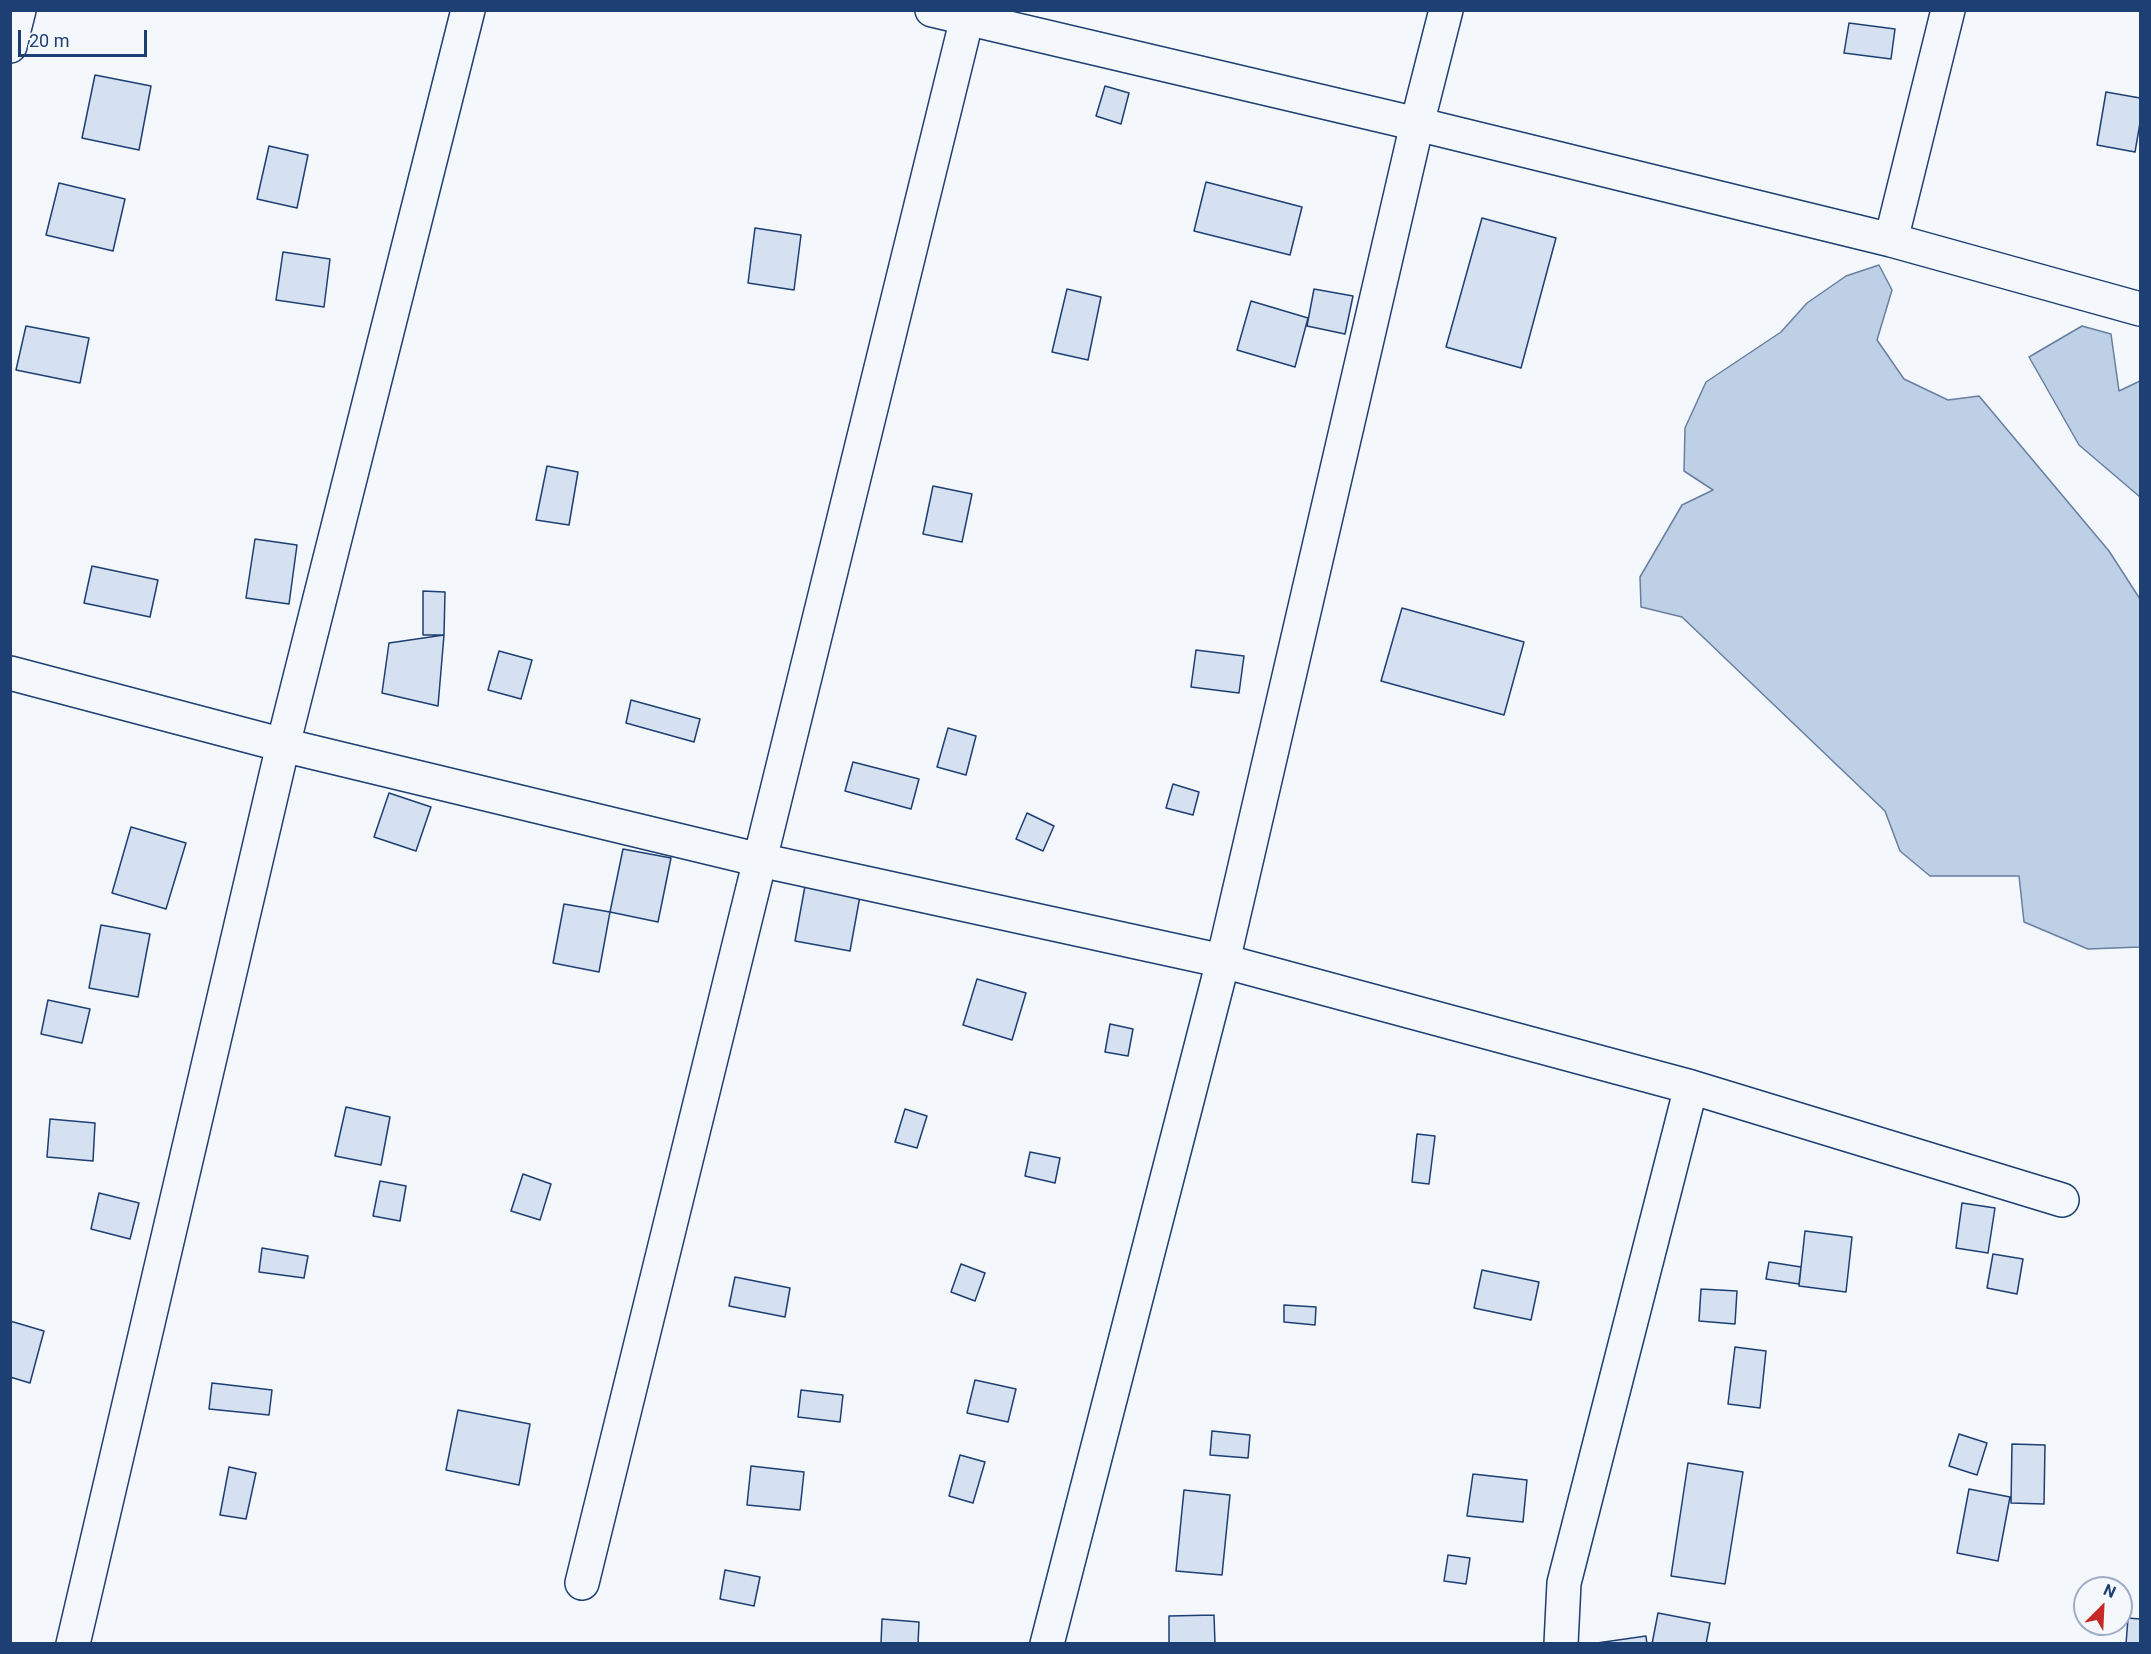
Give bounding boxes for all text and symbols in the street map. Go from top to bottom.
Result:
scale bar [21,18,150,56]
text: 20 m [29,30,69,51]
north arrow [2073,1576,2133,1636]
text: N [2101,1580,2119,1602]

